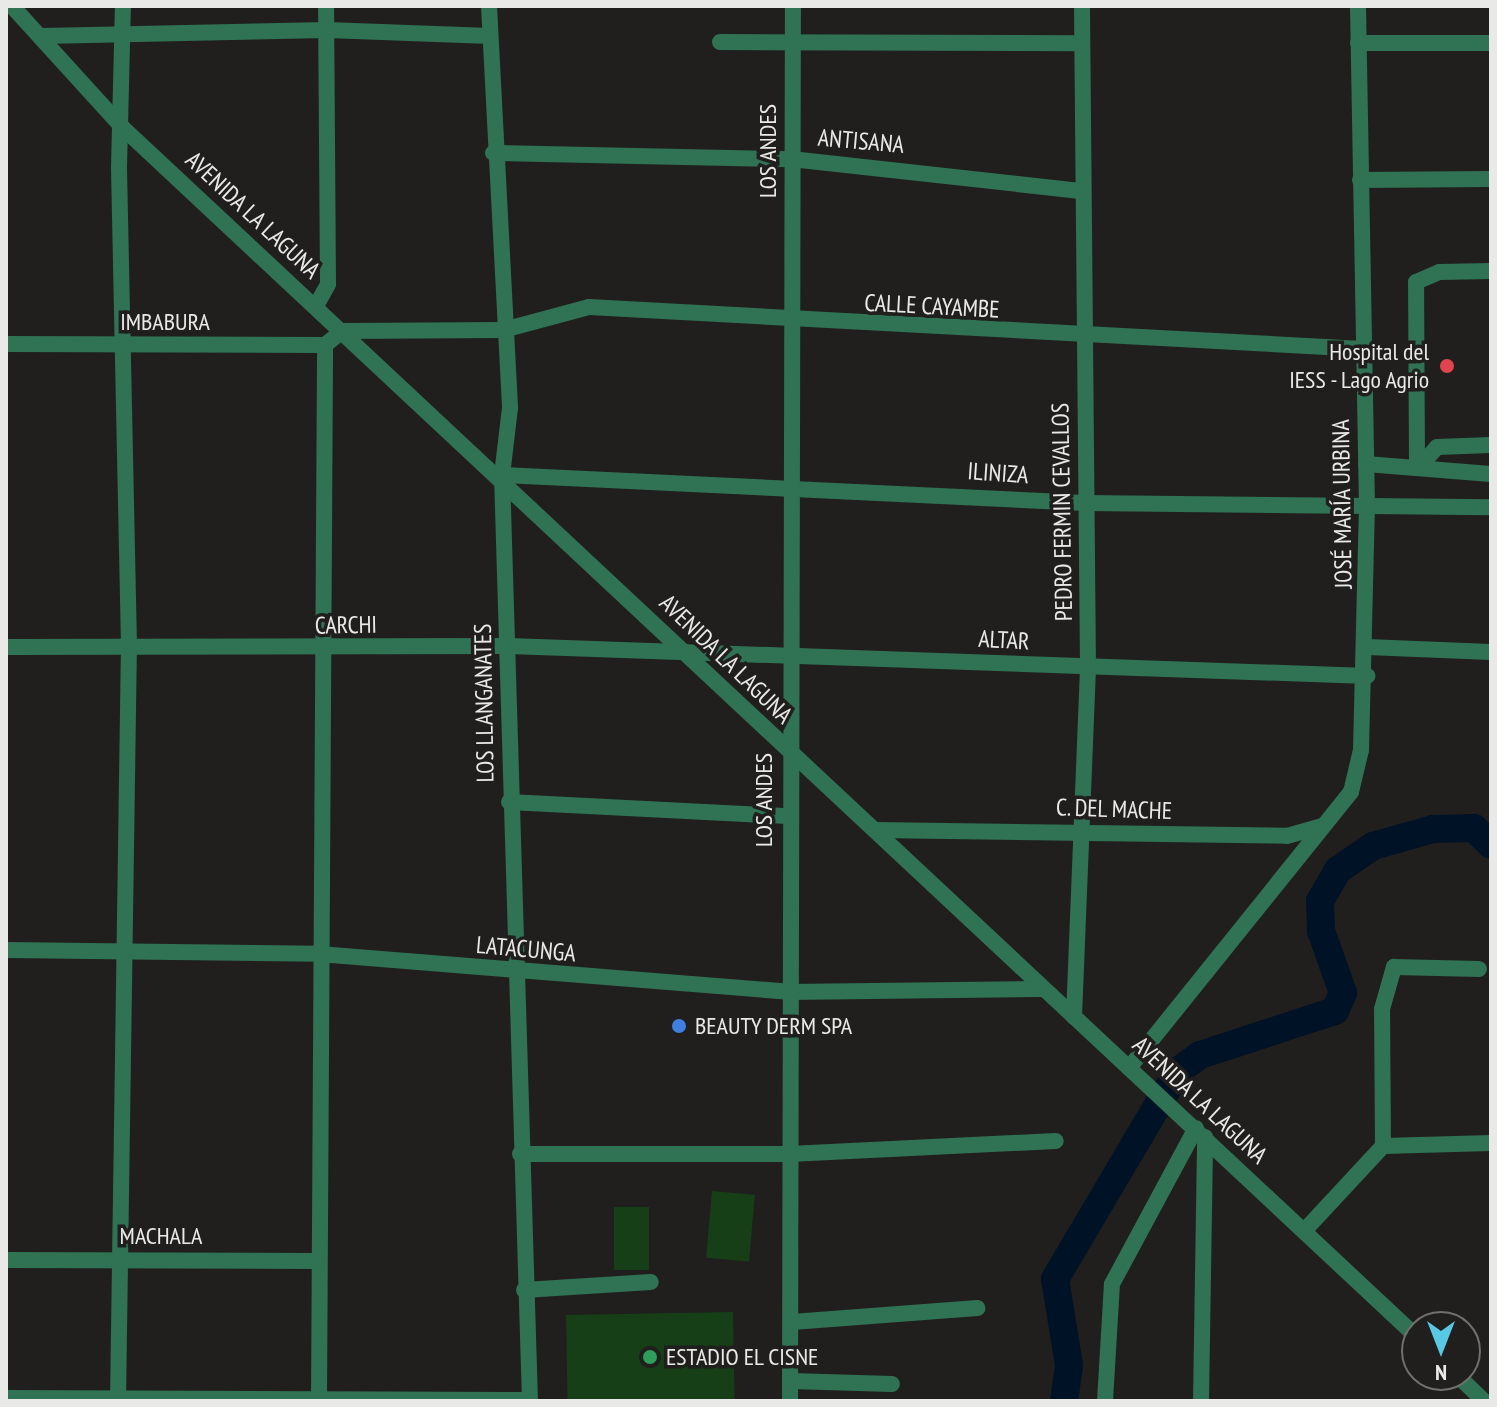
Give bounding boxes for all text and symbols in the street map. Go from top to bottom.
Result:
street label: LOS ANDES [754,104,782,198]
street label: ANTISANA [817,123,905,159]
street label: AVENIDA LA LAGUNA [179,145,327,285]
street label: CALLE CAYAMBE [864,288,1000,324]
street label: IMBABURA [120,308,210,336]
place label: Hospital del IESS - Lago Agrio [1287,338,1429,394]
marker: Hospital del IESS - Lago Agrio [1436,355,1458,377]
street label: PEDRO FERMIN CEVALLOS [1046,403,1078,621]
street label: JOSÉ MARÍA URBINA [1326,419,1358,589]
street label: ILINIZA [966,457,1030,489]
street label: AVENIDA LA LAGUNA [653,588,799,730]
street label: CARCHI [315,610,377,640]
street label: LOS LLANGANATES [468,623,500,783]
street label: ALTAR [978,624,1030,656]
street label: LOS ANDES [750,753,778,847]
street label: C. DEL MACHE [1054,793,1174,825]
street label: LATACUNGA [475,930,577,968]
place label: BEAUTY DERM SPA [695,1012,853,1040]
marker: BEAUTY DERM SPA [670,1017,688,1035]
street label: AVENIDA LA LAGUNA [1126,1030,1274,1170]
street label: MACHALA [120,1222,202,1250]
north arrow [1401,1311,1481,1391]
place label: ESTADIO EL CISNE [666,1343,819,1371]
marker: ESTADIO EL CISNE [641,1348,659,1366]
text: N [1435,1359,1447,1387]

